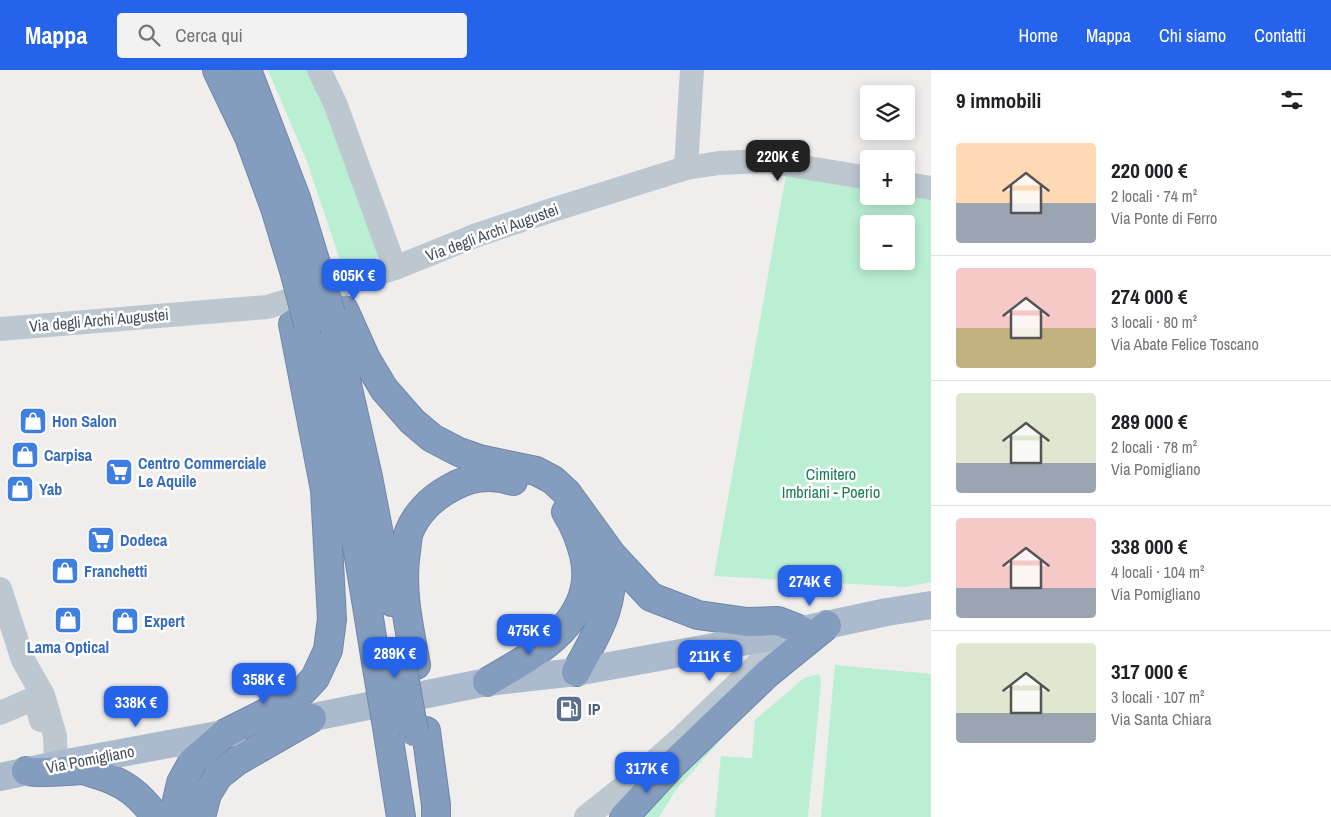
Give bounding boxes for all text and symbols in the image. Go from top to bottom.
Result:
search box [117,13,467,58]
text: Mappa [25,19,87,51]
icon: search [135,21,163,49]
text: Cerca qui [175,22,243,48]
text: Home [1019,23,1058,48]
text: Mappa [1086,23,1131,48]
text: Chi siamo [1159,23,1226,48]
text: Contatti [1254,23,1306,48]
map controls [860,85,915,270]
button: layers [860,85,915,140]
text: 9 immobili [956,86,1041,115]
icon: filters [1278,86,1306,114]
pin: 220K € [737,140,819,182]
text: 220K € [757,145,799,167]
button: + [860,150,915,205]
text: 220 000 € [1111,156,1188,185]
icon: home [996,163,1056,223]
text: 2 locali · 74 m² [1111,185,1197,207]
street label: Via degli Archi Augustei [423,198,561,266]
text: Via Ponte di Ferro [1111,207,1217,229]
button: − [860,215,915,270]
pin: 605K € [313,258,395,301]
text: 605K € [333,264,375,286]
text: 274 000 € [1111,282,1188,311]
icon: home [996,288,1056,348]
street label: Via degli Archi Augustei [28,303,170,337]
text: 3 locali · 80 m² [1111,311,1197,333]
text: Via Abate Felice Toscano [1111,333,1259,355]
shop icon: Hon Salon [18,406,48,436]
text: 289 000 € [1111,407,1188,436]
place label: Hon Salon [52,410,117,432]
icon: home [996,413,1056,473]
text: 2 locali · 78 m² [1111,436,1197,458]
shop icon: Carpisa [10,440,40,470]
place label: Carpisa [44,444,93,466]
place label: Centro Commerciale Le Aquile [138,452,266,492]
supermarket icon: Centro Commerciale Le Aquile [104,457,134,487]
text: Via Pomigliano [1111,458,1201,480]
park label: Cimitero Imbriani - Poerio [782,463,880,503]
shop icon: Yab [5,474,35,504]
place label: Yab [39,478,62,500]
supermarket icon: Dodeca [86,525,116,555]
place label: Dodeca [120,529,168,551]
text: 338 000 € [1111,532,1188,561]
icon: home [996,538,1056,598]
shop icon: Franchetti [50,556,80,586]
place label: Franchetti [84,560,147,582]
text: 4 locali · 104 m² [1111,561,1204,583]
pin: 274K € [769,564,851,607]
text: 274K € [789,570,831,592]
text: Via Pomigliano [1111,583,1201,605]
shop icon: Lama Optical [53,605,83,635]
shop icon: Expert [110,606,140,636]
place label: Expert [144,610,185,632]
pin: 475K € [488,614,570,656]
text: 475K € [508,619,550,641]
place label: Lama Optical [27,636,109,658]
pin: 289K € [354,636,436,679]
pin: 211K € [669,640,751,682]
text: 289K € [374,642,416,664]
text: 211K € [689,645,731,667]
text: 317 000 € [1111,657,1188,686]
pin: 358K € [223,662,305,705]
icon: home [996,663,1056,723]
text: 358K € [243,668,285,690]
pin: 338K € [95,686,177,728]
text: 3 locali · 107 m² [1111,686,1204,708]
text: 338K € [115,691,157,713]
fuel station icon: IP [554,694,584,724]
place label: IP [588,698,601,720]
text: Via Santa Chiara [1111,708,1211,730]
street label: Via Pomigliano [44,740,136,778]
pin: 317K € [606,752,688,794]
text: 317K € [626,757,668,779]

